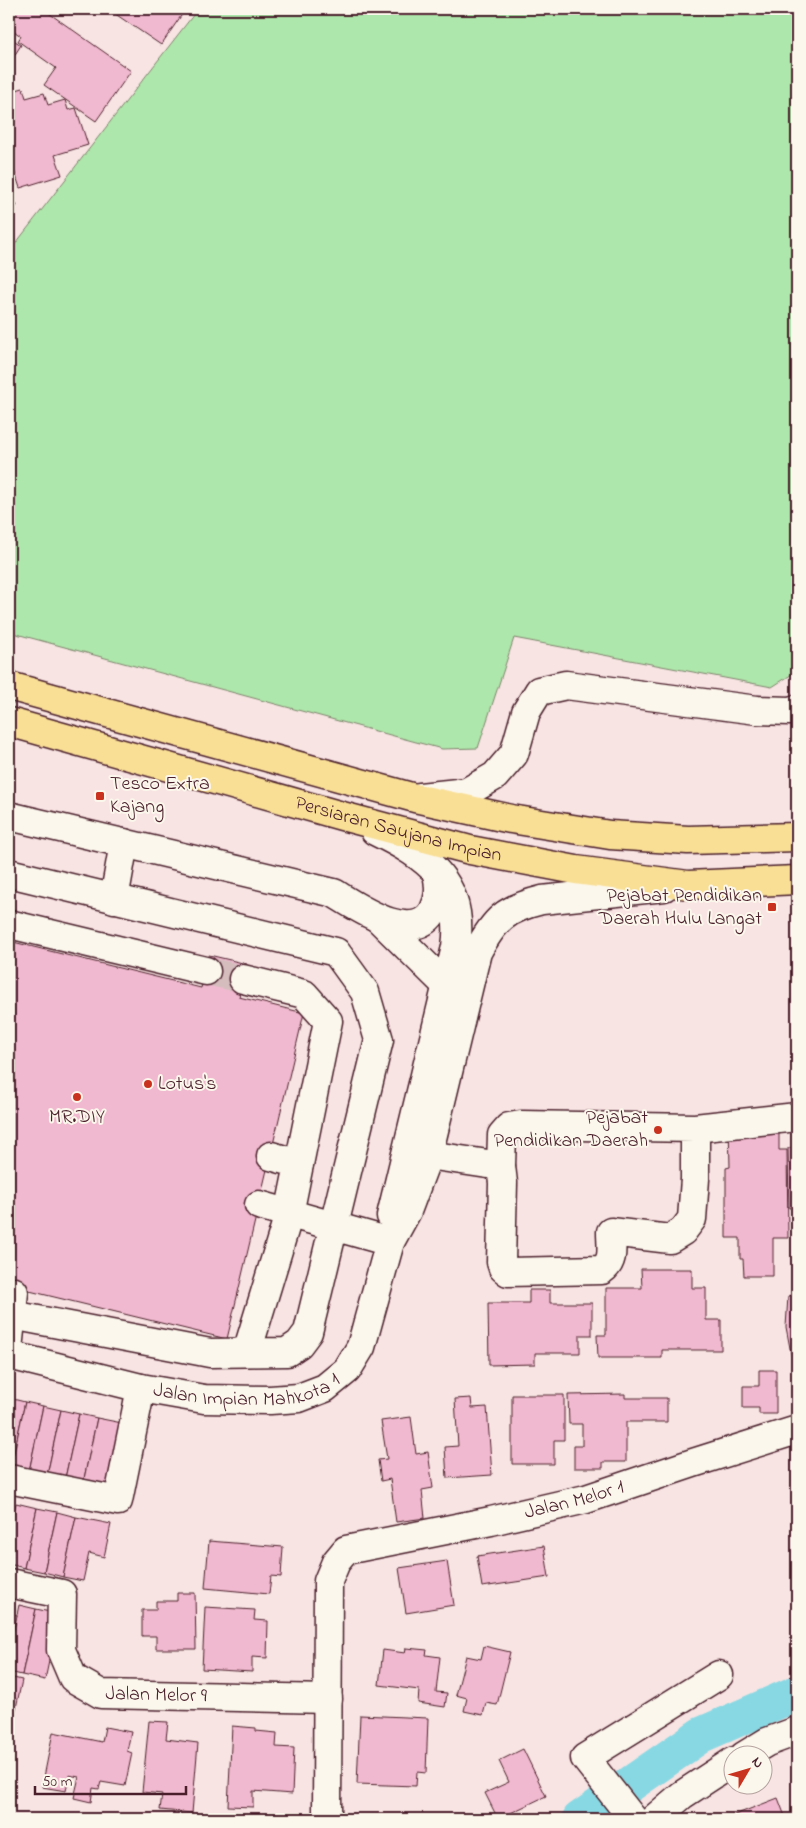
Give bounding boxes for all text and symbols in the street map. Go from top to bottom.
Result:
place label: Tesco Extra Kajang [110,770,210,823]
street label: Persiaran Saujana Impian [291,789,504,870]
marker: Tesco Extra Kajang [94,790,106,802]
place label: Pejabat Pendidikan Daerah Hulu Langat [598,882,762,935]
marker: Pejabat Pendidikan Daerah Hulu Langat [766,901,778,913]
place label: Lotus's [158,1070,216,1099]
marker: Lotus's [142,1078,154,1090]
marker: MR.DIY [71,1091,83,1103]
place label: MR.DIY [49,1103,105,1132]
place label: Pejabat Pendidikan Daerah [494,1104,648,1156]
marker: Pejabat Pendidikan Daerah [652,1124,664,1136]
street label: Jalan Impian Mahkota 1 [151,1366,347,1415]
street label: Jalan Melor 1 [522,1473,628,1527]
street label: Jalan Melor 9 [105,1680,207,1711]
north arrow [724,1746,774,1796]
text: N [746,1753,768,1773]
scale bar [35,1763,186,1795]
text: 50 m [42,1771,73,1793]

